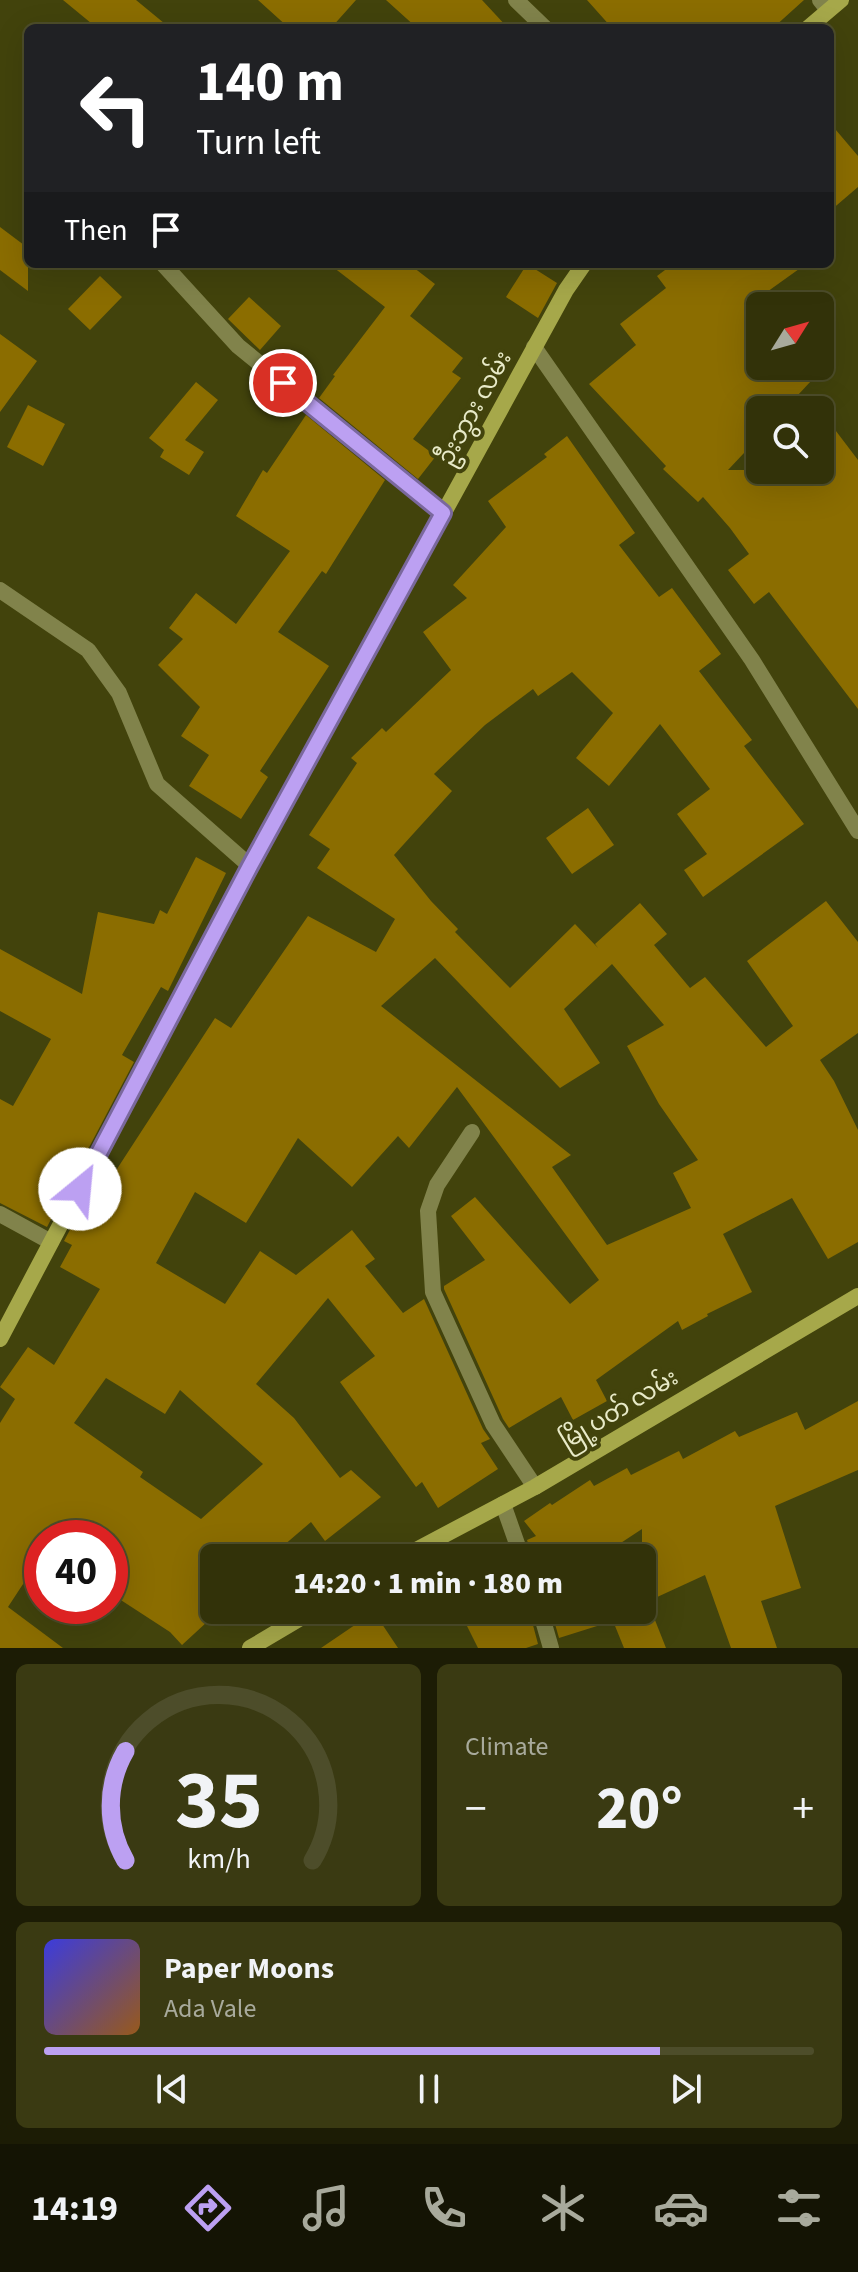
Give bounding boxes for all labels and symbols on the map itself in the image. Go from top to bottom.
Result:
north arrow [746,292,834,380]
street label: ဦးဘွား လမ်း [428,344,521,473]
pin [249,349,317,417]
position arrow [38,1147,122,1231]
street label: မြို့ပတ် လမ်း [553,1360,686,1459]
speed limit sign: 40 [24,1520,128,1624]

